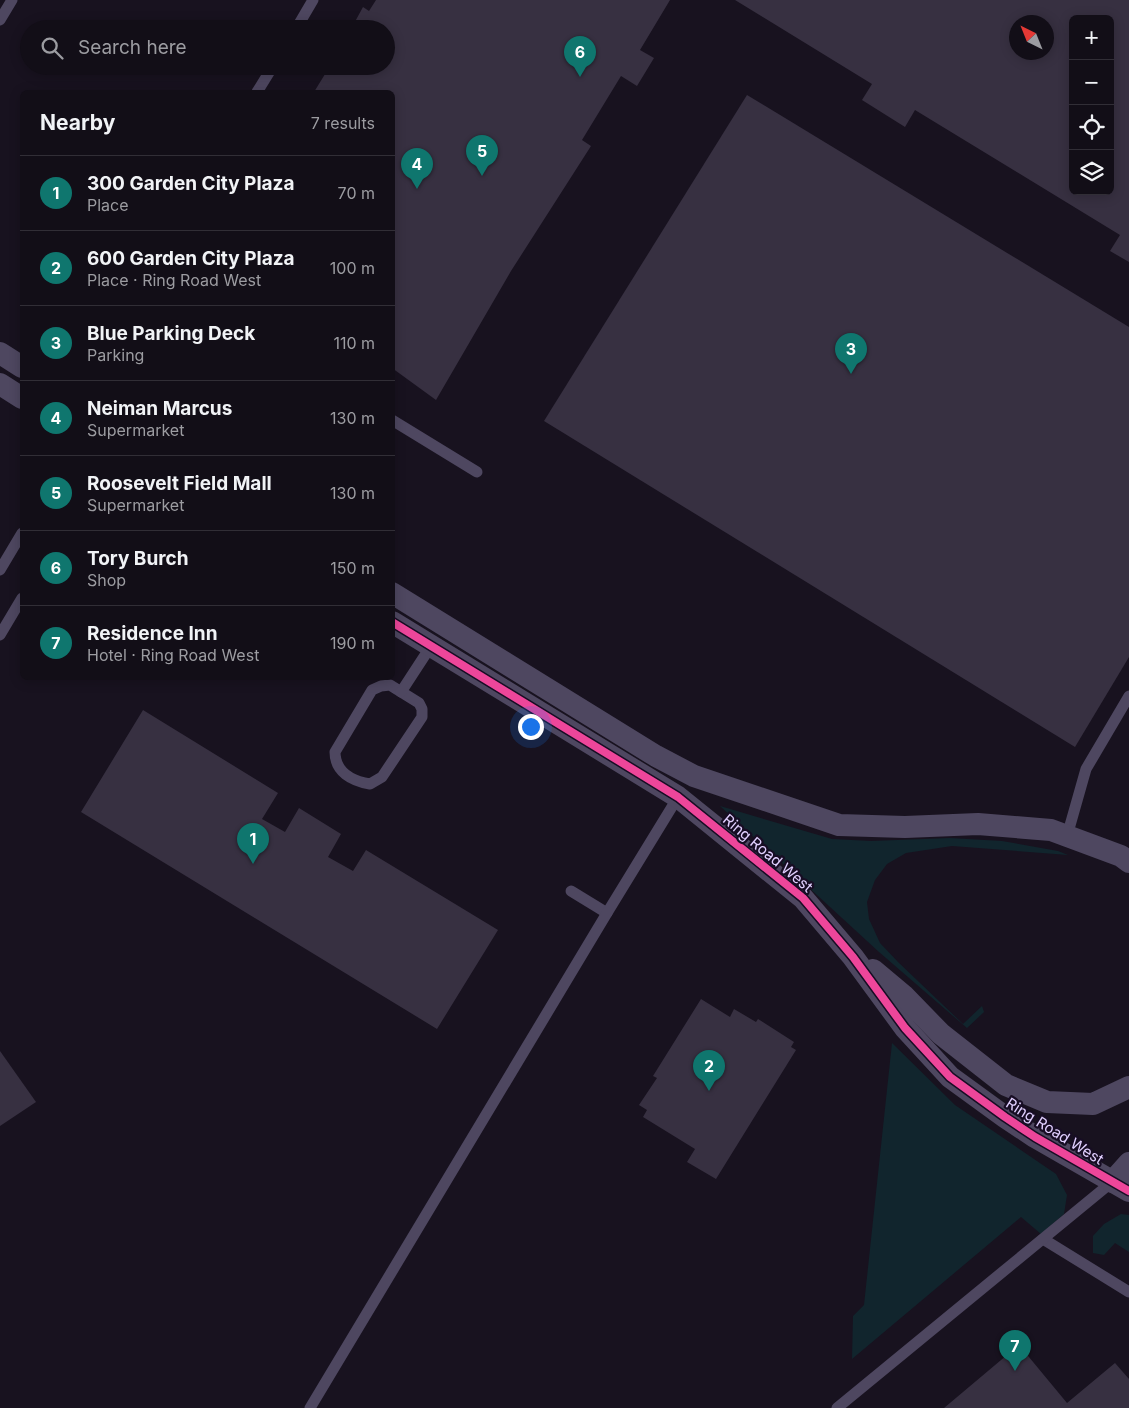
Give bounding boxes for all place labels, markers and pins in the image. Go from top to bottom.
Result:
pin: 6 [564,36,596,77]
pin: 5 [466,135,498,176]
pin: 4 [401,148,433,189]
pin: 3 [835,333,867,374]
pin: 1 [237,823,269,864]
pin: 2 [693,1050,725,1091]
pin: 7 [999,1330,1031,1371]

